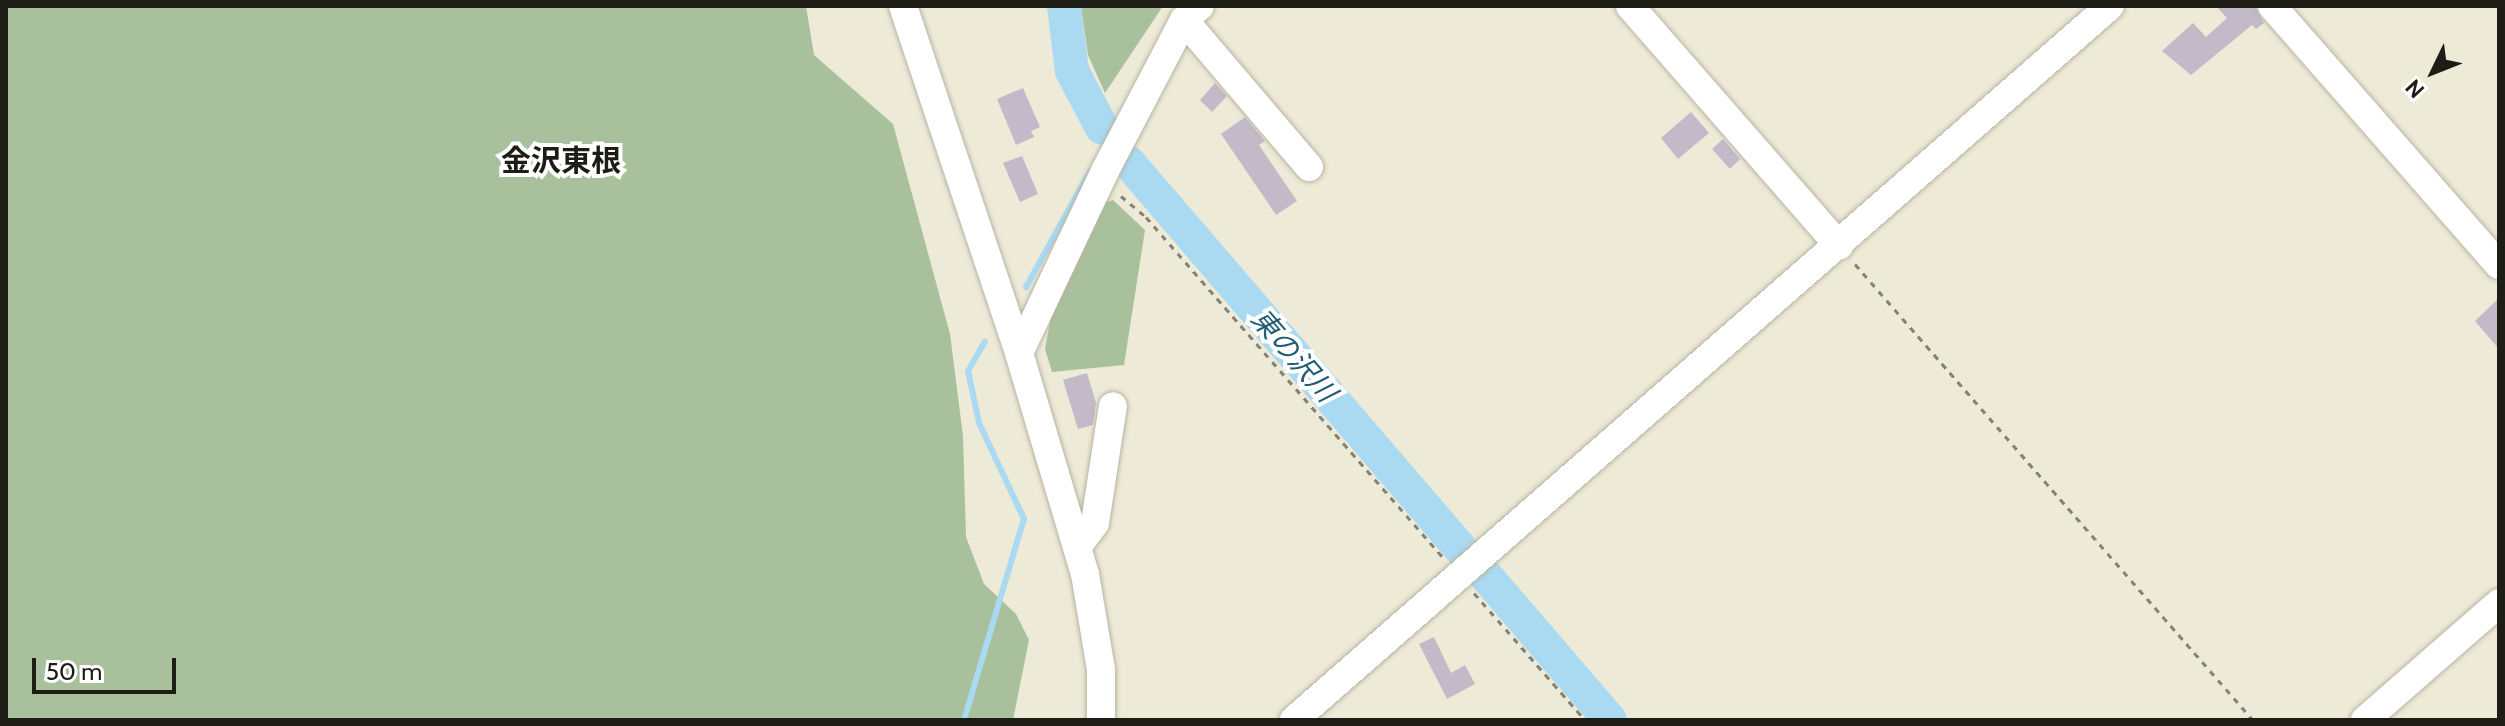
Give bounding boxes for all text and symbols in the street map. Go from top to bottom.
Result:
north arrow [2393,32,2473,112]
text: N [2400,74,2430,104]
district label: 金沢東根 [501,143,621,179]
water label: 東の沢川 [1245,302,1343,408]
scale bar [36,642,180,692]
text: 50 m [46,657,102,686]

